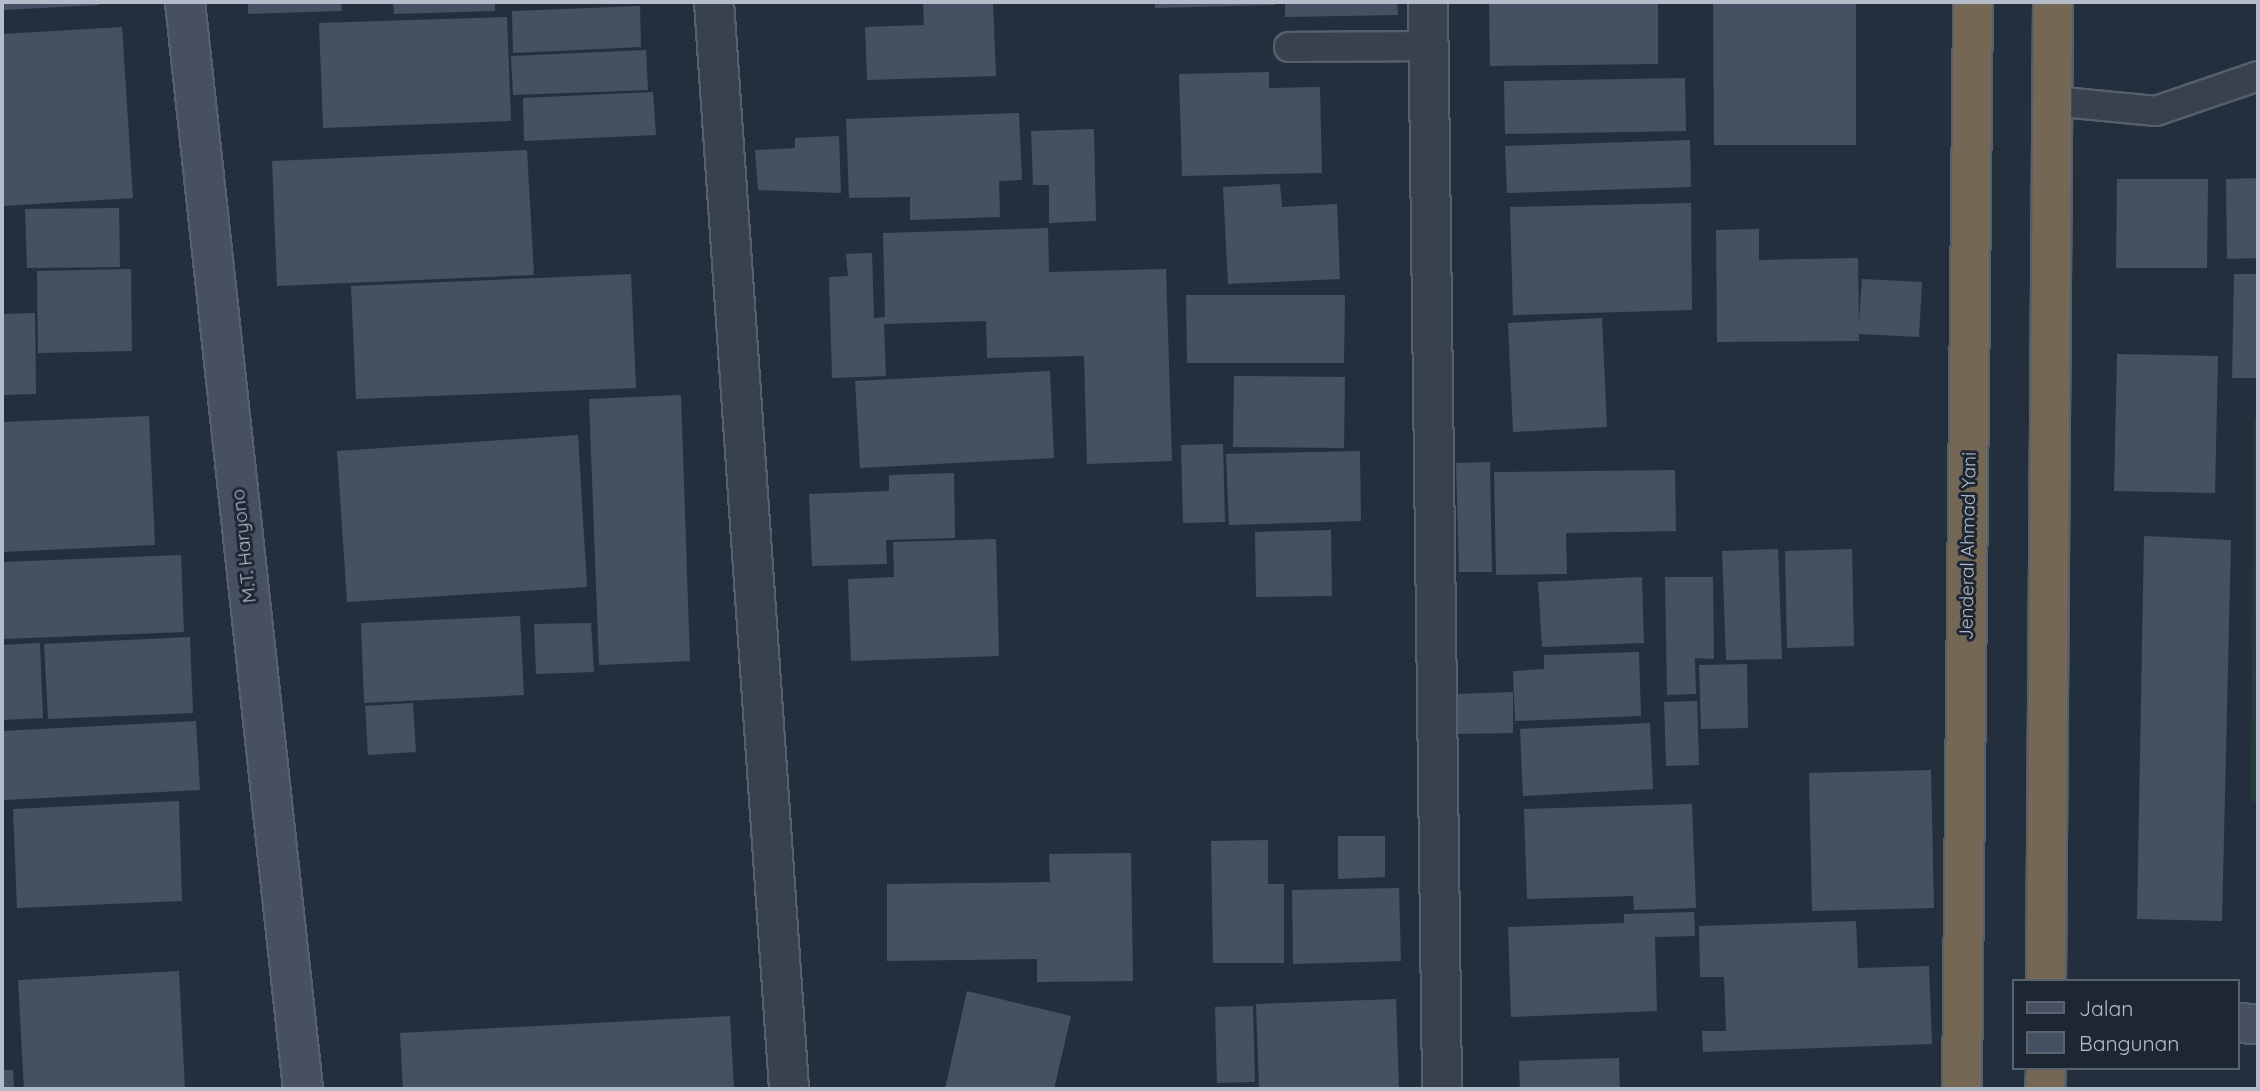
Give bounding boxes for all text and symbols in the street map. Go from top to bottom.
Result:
street label: Jenderal Ahmad Yani [1955,452,1981,640]
street label: M.T. Haryono [227,488,261,604]
legend [2011,979,2239,1070]
text: Jalan [2079,995,2133,1021]
text: Bangunan [2079,1030,2179,1056]

